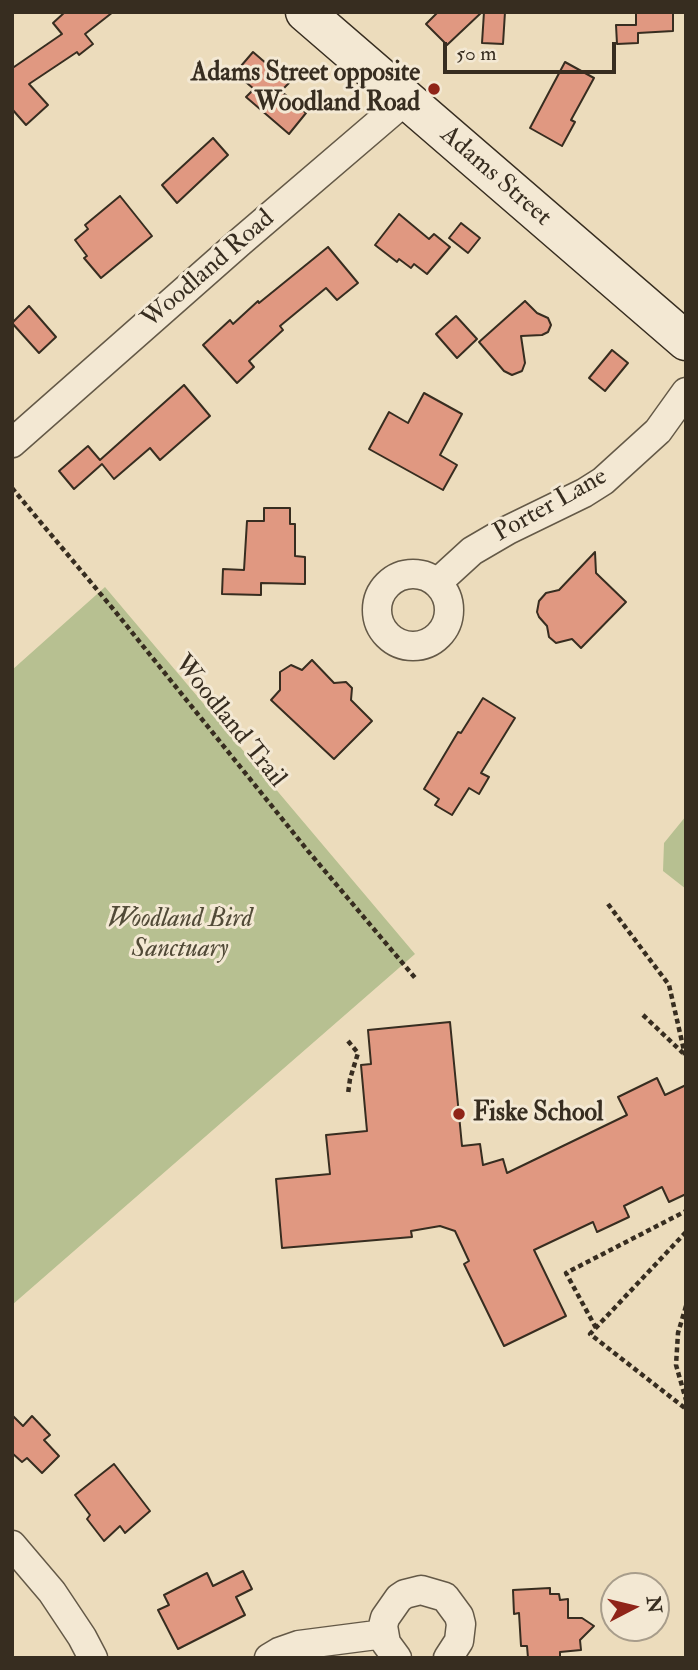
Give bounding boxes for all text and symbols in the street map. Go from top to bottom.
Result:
scale bar [446,28,619,72]
text: 50 m [456,40,497,67]
place label: Adams Street opposite Woodland Road [191,58,420,119]
marker: Adams Street opposite Woodland Road [426,81,442,97]
street label: Adams Street [433,120,557,234]
street label: Woodland Road [136,204,282,336]
street label: Porter Lane [489,462,613,550]
street label: Woodland Trail [166,649,292,795]
park label: Woodland Bird Sanctuary [107,904,253,965]
place label: Fiske School [473,1098,603,1130]
marker: Fiske School [451,1106,467,1122]
north arrow [600,1572,670,1642]
text: N [641,1595,667,1615]

